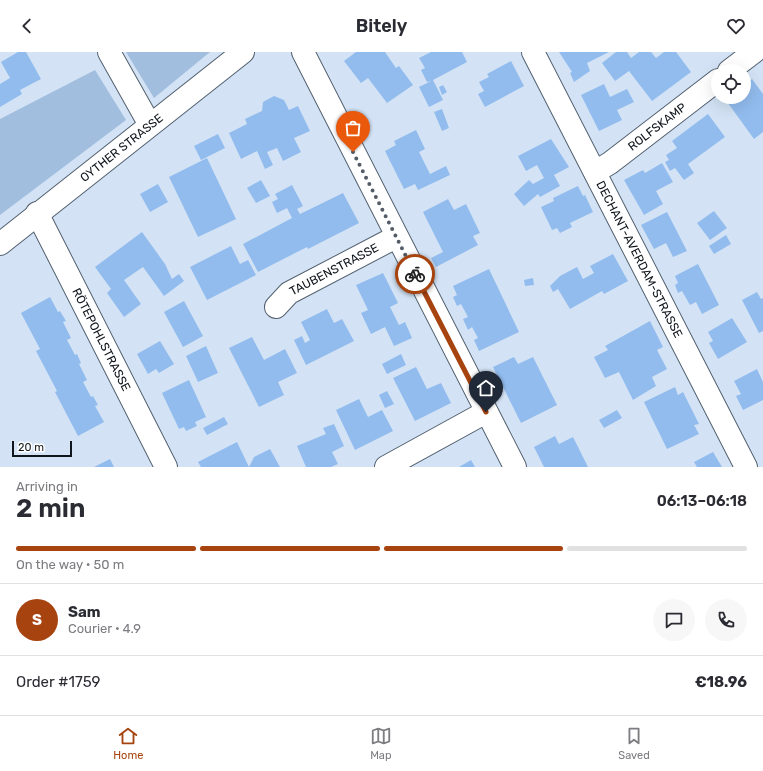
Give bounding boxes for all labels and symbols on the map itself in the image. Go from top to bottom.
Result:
street label: ROLFSKAMP [625,100,689,154]
street label: OYTHER STRASSE [77,111,166,185]
pin [336,111,370,152]
street label: DECHANT-AVERDAM-STRASSE [593,179,685,340]
street label: TAUBENSTRASSE [287,240,381,298]
courier [395,254,435,294]
street label: RÖTEPOHLSTRASSE [69,286,133,393]
pin [469,371,503,412]
scale bar [12,439,72,458]

